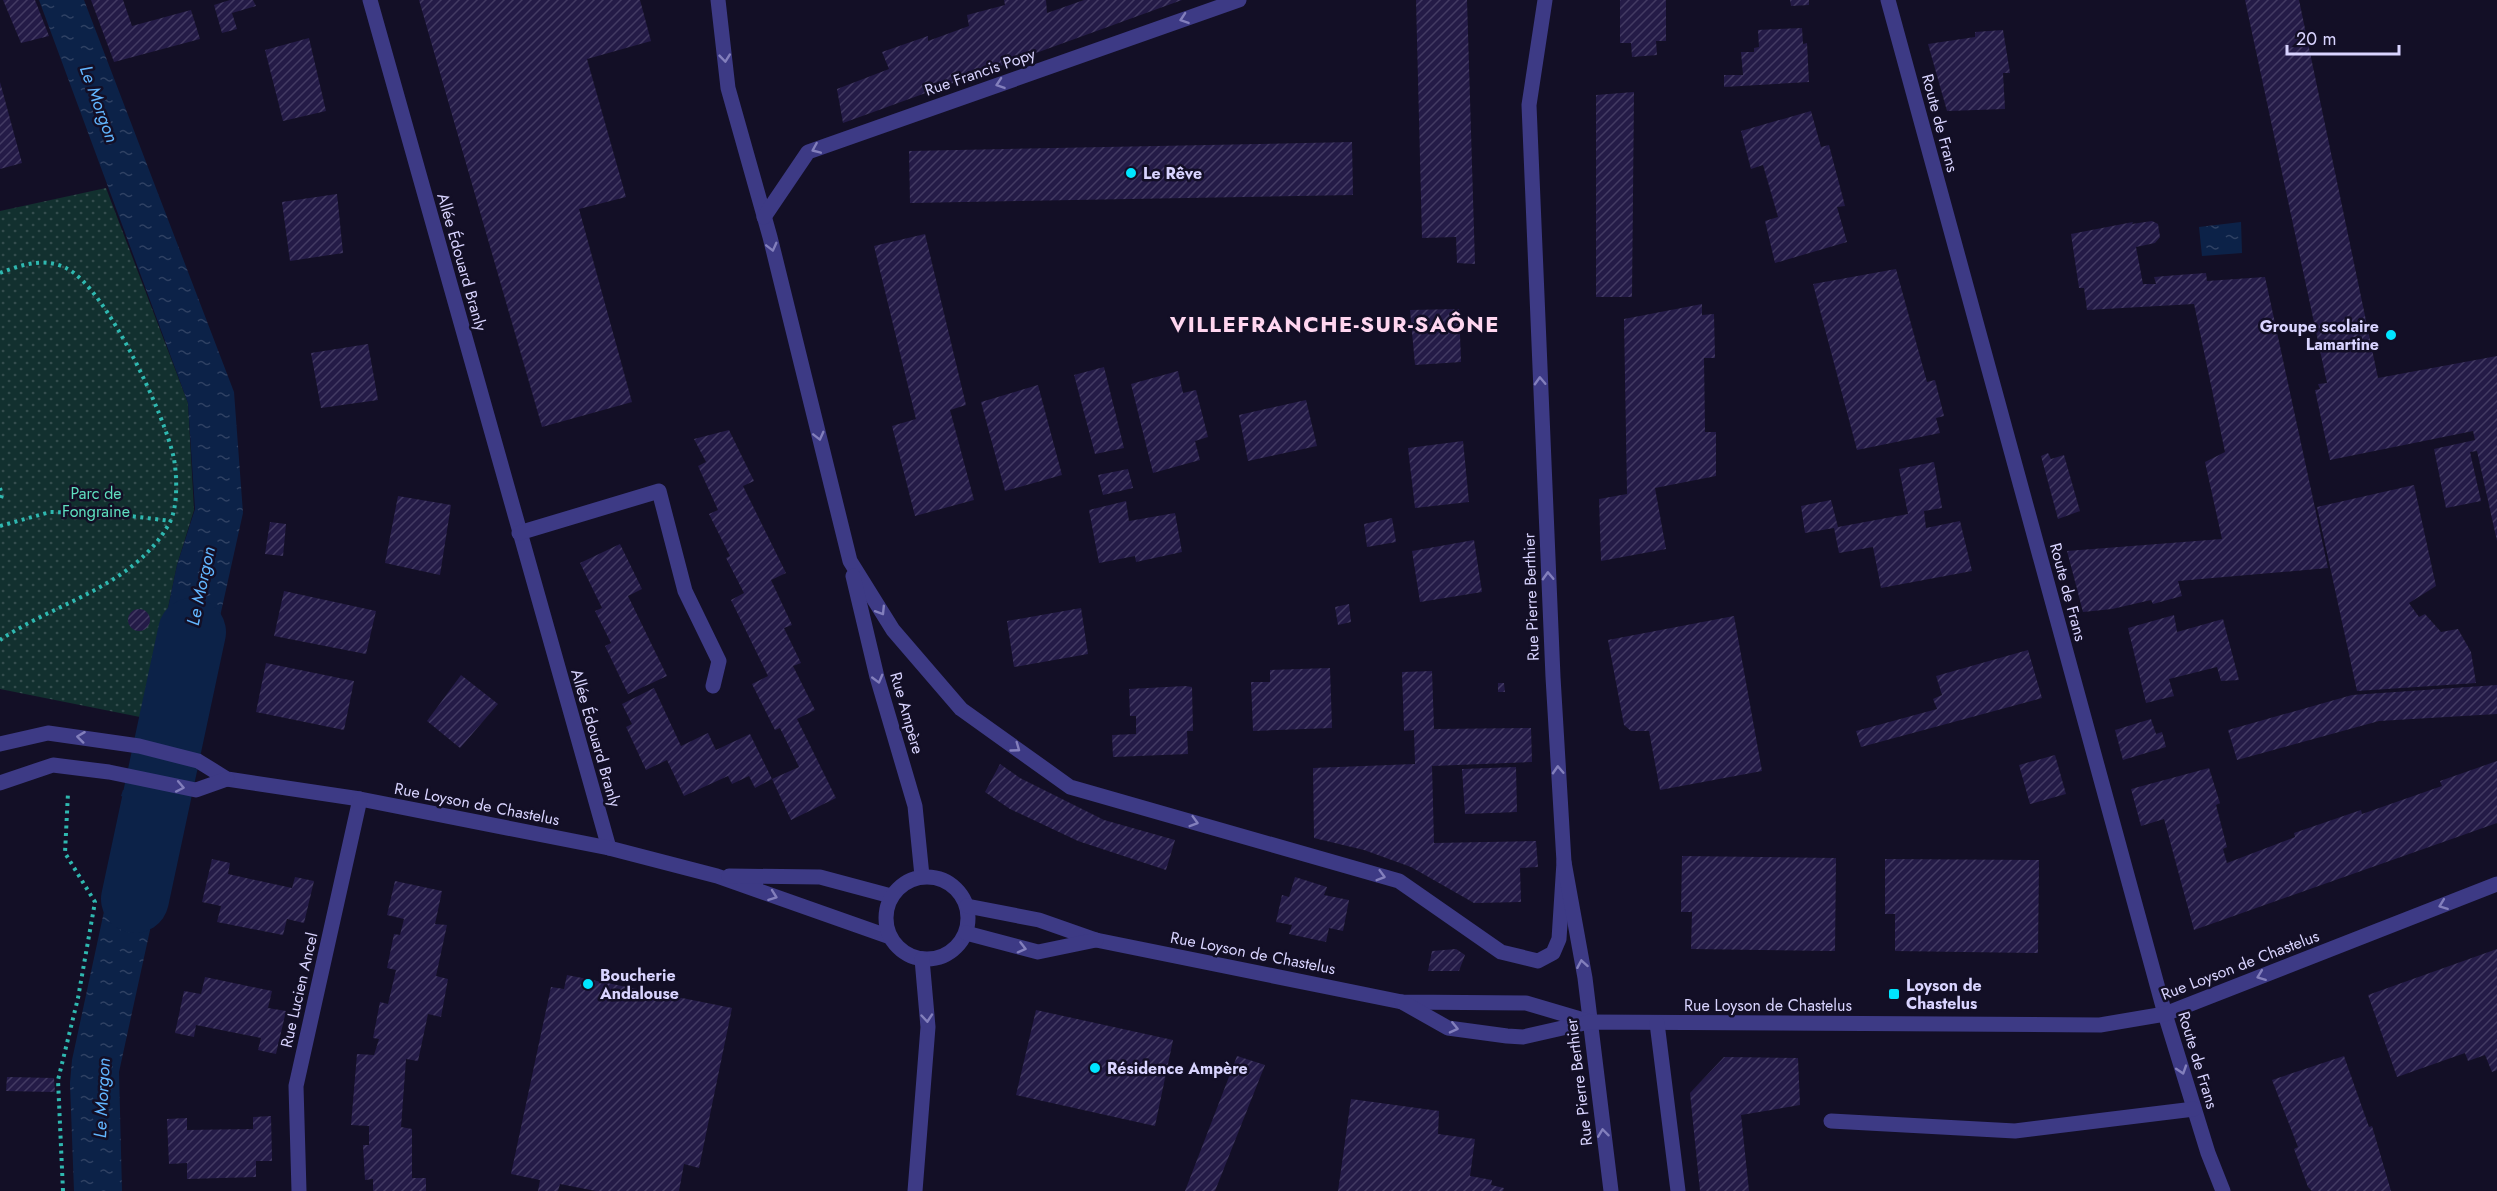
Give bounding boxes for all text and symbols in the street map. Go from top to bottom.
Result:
one-way arrow [1179,12,1190,25]
scale bar [2287,18,2400,56]
text: 20 m [2296,26,2336,52]
street label: Rue Francis Popy [922,42,1039,102]
one-way arrow [718,54,731,63]
water label: Le Morgon [73,62,125,146]
street label: Route de Frans [1916,71,1964,175]
one-way arrow [995,77,1006,90]
one-way arrow [812,142,823,154]
place label: Le Rêve [1143,162,1202,185]
marker: Le Rêve [1124,166,1138,180]
street label: Allée Édouard Branly [431,190,493,335]
one-way arrow [765,242,778,252]
district label: VILLEFRANCHE-SUR-SAÔNE [1169,308,1500,340]
place label: Groupe scolaire Lamartine [2260,315,2379,356]
marker: Groupe scolaire Lamartine [2384,328,2398,342]
one-way arrow [1534,376,1547,385]
one-way arrow [811,431,824,441]
park label: Parc de Fongraine [62,482,130,523]
street label: Rue Pierre Berthier [1517,532,1545,661]
street label: Route de Frans [2044,540,2092,644]
water label: Le Morgon [180,544,222,628]
one-way arrow [1542,571,1555,580]
one-way arrow [873,605,885,615]
street label: Allée Édouard Branly [565,666,627,811]
street label: Rue Ampère [884,669,930,757]
one-way arrow [871,673,883,684]
one-way arrow [76,731,86,743]
one-way arrow [1010,741,1021,752]
one-way arrow [1552,766,1565,775]
street label: Rue Loyson de Chastelus [392,777,562,831]
one-way arrow [175,780,185,793]
one-way arrow [1188,815,1199,827]
one-way arrow [1375,869,1386,881]
one-way arrow [767,888,777,901]
one-way arrow [2438,898,2448,911]
street label: Rue Loyson de Chastelus [2158,924,2322,1006]
street label: Rue Loyson de Chastelus [1168,926,1338,980]
street label: Rue Lucien Ancel [275,930,323,1050]
one-way arrow [1017,940,1027,953]
one-way arrow [1576,959,1589,969]
place label: Boucherie Andalouse [599,964,679,1005]
one-way arrow [2256,969,2267,981]
place label: Loyson de Chastelus [1906,974,1982,1015]
marker: Boucherie Andalouse [581,977,595,991]
marker: Loyson de Chastelus [1887,987,1901,1001]
street label: Rue Loyson de Chastelus [1684,994,1852,1017]
street label: Route de Frans [2172,1008,2224,1112]
one-way arrow [920,1013,933,1022]
street label: Rue Pierre Berthier [1560,1017,1598,1147]
one-way arrow [1449,1020,1459,1033]
water label: Le Morgon [87,1057,117,1139]
place label: Résidence Ampère [1107,1057,1248,1080]
marker: Résidence Ampère [1088,1061,1102,1075]
one-way arrow [2175,1064,2187,1075]
one-way arrow [1597,1129,1609,1138]

